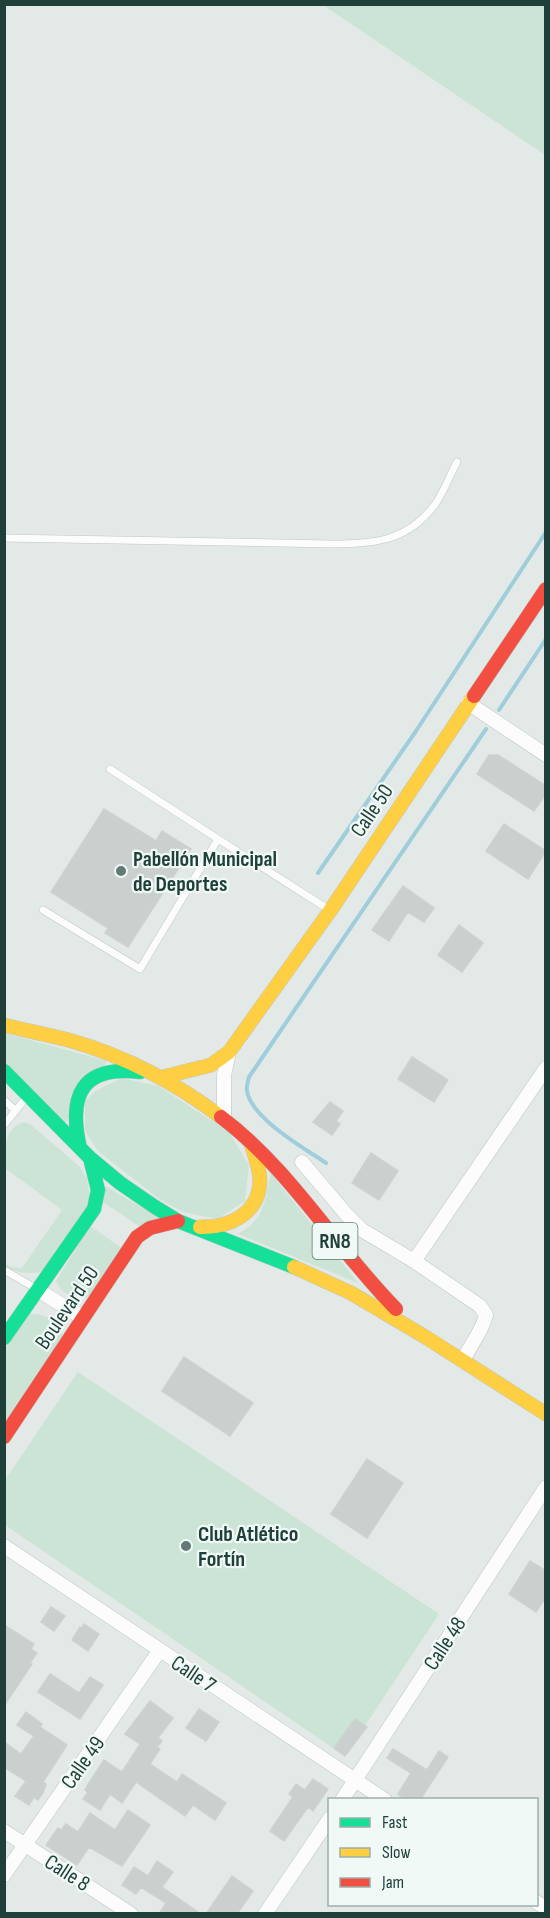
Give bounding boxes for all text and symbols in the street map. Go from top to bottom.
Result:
street label: Calle 50 [345,779,400,842]
place label: Pabellón Municipal de Deportes [133,846,277,898]
marker: Pabellón Municipal de Deportes [114,864,128,878]
road number: RN8 [312,1223,358,1259]
street label: Boulevard 50 [30,1261,105,1355]
place label: Club Atlético Fortín [198,1521,298,1573]
marker: Club Atlético Fortín [179,1539,193,1553]
street label: Calle 48 [418,1612,472,1676]
street label: Calle 7 [166,1650,221,1699]
street label: Calle 49 [55,1731,111,1794]
legend [328,1798,538,1906]
text: Fast [382,1812,408,1833]
text: Slow [382,1842,411,1863]
street label: Calle 8 [39,1849,95,1898]
text: Jam [381,1872,404,1893]

